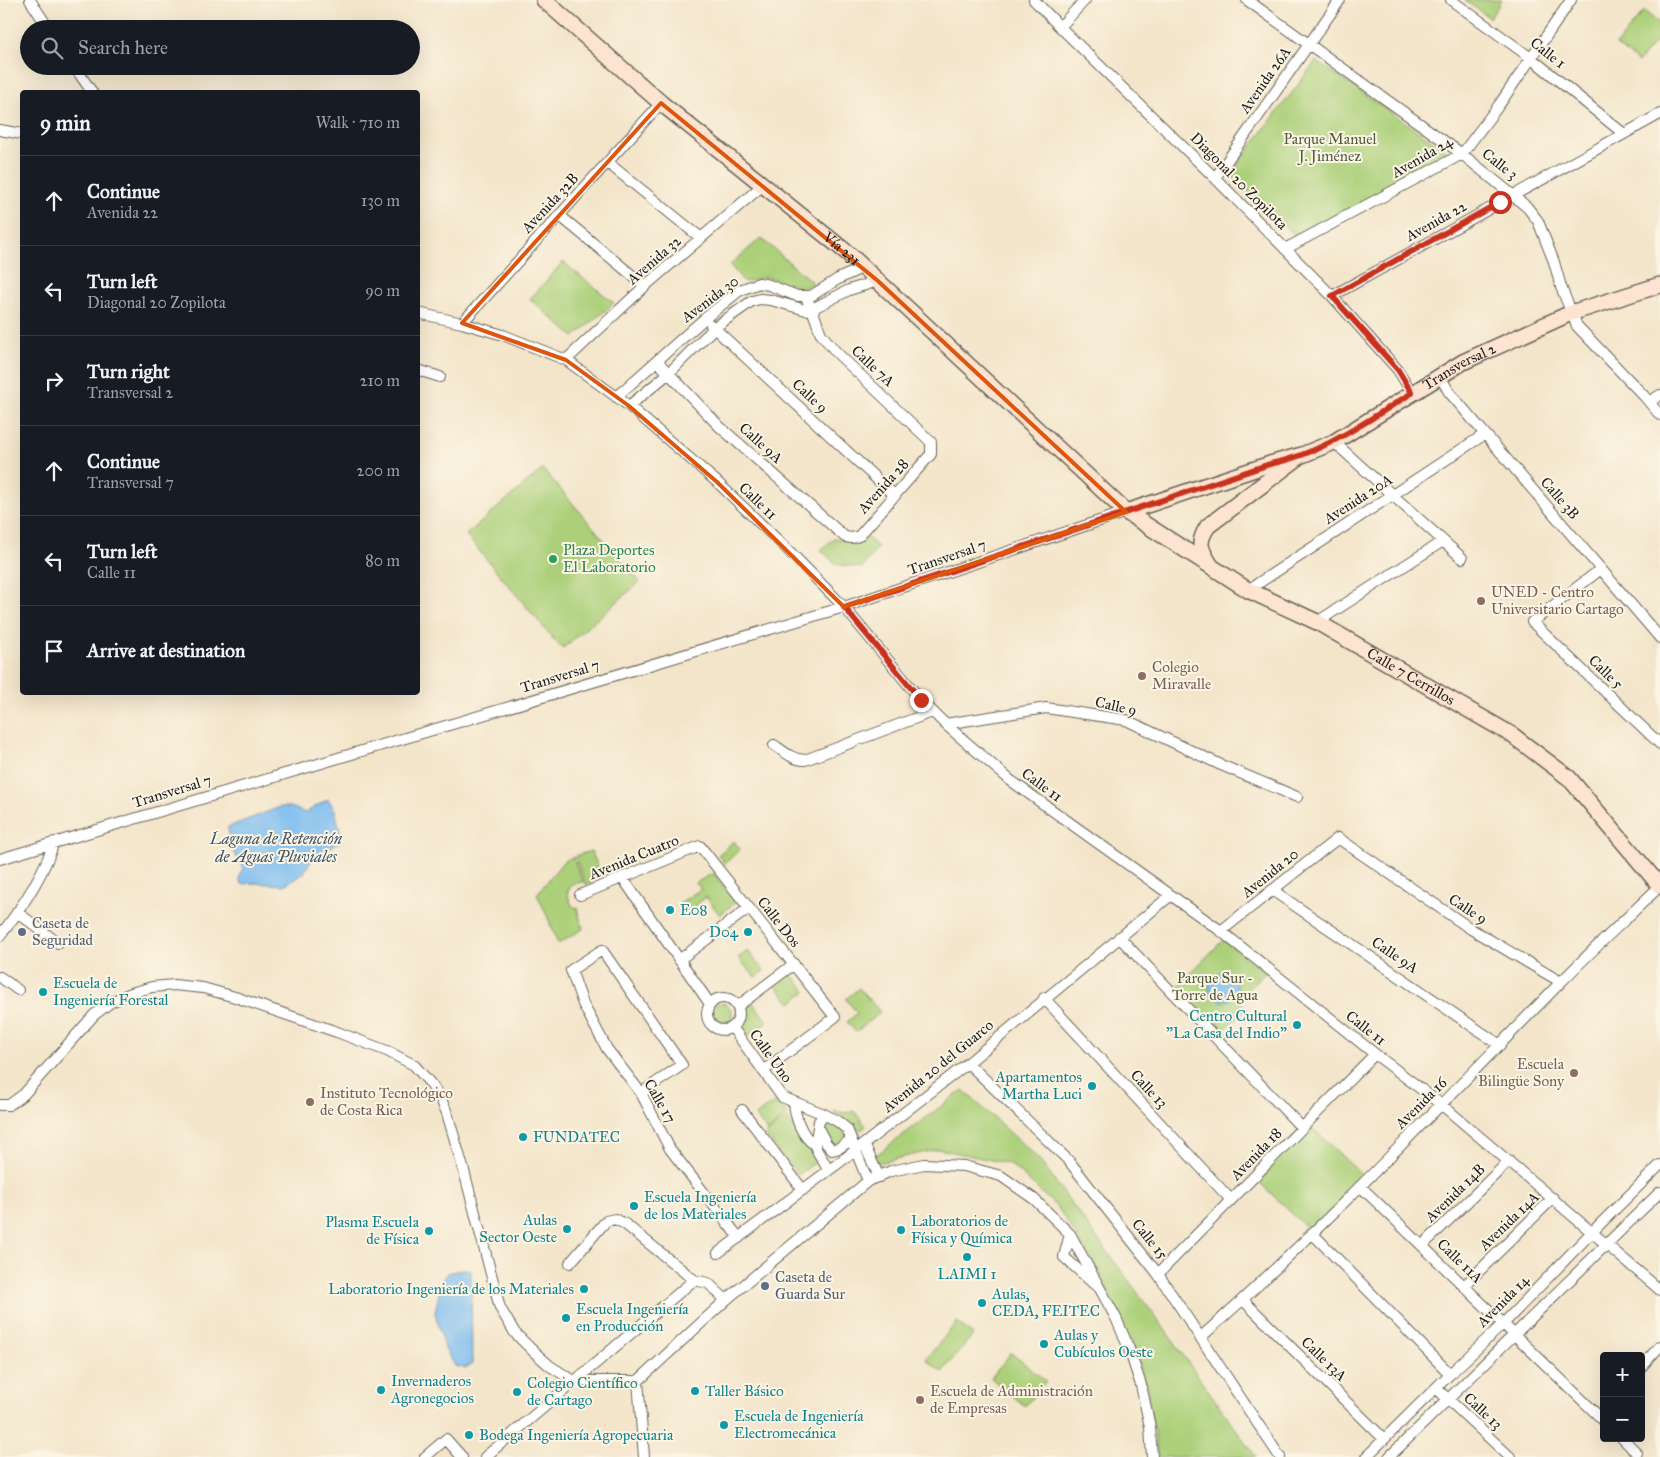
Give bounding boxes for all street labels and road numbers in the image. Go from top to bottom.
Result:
street label: Calle 1 [1527,34,1569,72]
street label: Avenida 26A [1235,43,1295,118]
street label: Diagonal 20 Zopilota [1187,129,1292,234]
street label: Avenida 24 [1387,132,1456,182]
street label: Calle 3 [1479,145,1521,183]
street label: Avenida 32B [517,169,582,237]
street label: Avenida 22 [1402,197,1470,246]
street label: Vía 231 [819,227,864,269]
street label: Avenida 32 [623,231,685,289]
street label: Avenida 30 [677,272,742,327]
street label: Transversal 2 [1419,339,1499,394]
street label: Calle 7A [848,342,898,390]
street label: Calle 9 [788,375,832,417]
street label: Calle 9A [736,419,786,467]
street label: Avenida 28 [853,455,912,518]
street label: Avenida 20A [1319,470,1396,528]
street label: Calle 3B [1537,473,1583,523]
street label: Calle 11 [735,479,781,523]
street label: Transversal 7 [906,535,988,579]
street label: Calle 7 Cerrillos [1364,644,1458,709]
street label: Calle 5 [1585,651,1627,693]
street label: Transversal 7 [518,655,602,697]
street label: Calle 9 [1093,692,1139,720]
street label: Calle 11 [1018,764,1066,806]
street label: Transversal 7 [130,770,214,812]
street label: Avenida Cuatro [586,831,682,884]
street label: Avenida 20 [1237,845,1302,902]
street label: Calle 9 [1445,890,1491,928]
street label: Calle Dos [754,893,804,951]
street label: Calle 9A [1368,933,1422,977]
street label: Calle 11 [1342,1007,1390,1049]
street label: Avenida 20 del Guarco [878,1016,997,1117]
street label: Calle Uno [746,1026,797,1086]
street label: Calle 13 [1127,1066,1171,1112]
street label: Avenida 16 [1391,1073,1451,1133]
street label: Calle 17 [640,1076,680,1126]
street label: Avenida 18 [1226,1124,1285,1185]
street label: Avenida 14B [1421,1160,1489,1227]
street label: Avenida 14A [1475,1188,1543,1255]
street label: Calle 15 [1128,1215,1172,1263]
street label: Calle 11A [1434,1235,1486,1287]
street label: Avenida 14 [1472,1271,1533,1332]
street label: Calle 13A [1298,1333,1350,1385]
street label: Calle 13 [1460,1389,1506,1433]

